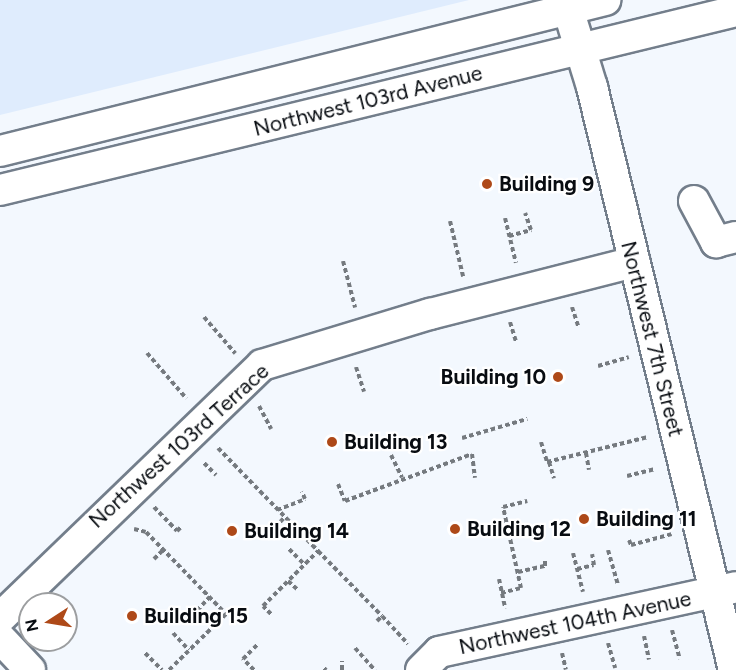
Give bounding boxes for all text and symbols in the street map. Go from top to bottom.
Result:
street label: Northwest 103rd Avenue [251,60,485,142]
place label: Building 9 [499,171,594,197]
marker: Building 9 [480,177,494,191]
street label: Northwest 7th Street [616,239,688,439]
street label: Northwest 103rd Terrace [84,359,274,533]
place label: Building 10 [441,364,546,390]
marker: Building 10 [551,370,565,384]
place label: Building 13 [344,429,448,455]
marker: Building 13 [325,435,339,449]
place label: Building 11 [596,506,697,532]
marker: Building 11 [577,512,591,526]
place label: Building 12 [467,516,571,542]
place label: Building 14 [244,518,349,544]
marker: Building 12 [448,522,462,536]
marker: Building 14 [225,524,239,538]
street label: Northwest 104th Avenue [457,586,693,660]
north arrow [18,592,78,652]
place label: Building 15 [144,603,248,629]
marker: Building 15 [125,609,139,623]
text: N [21,617,42,633]

